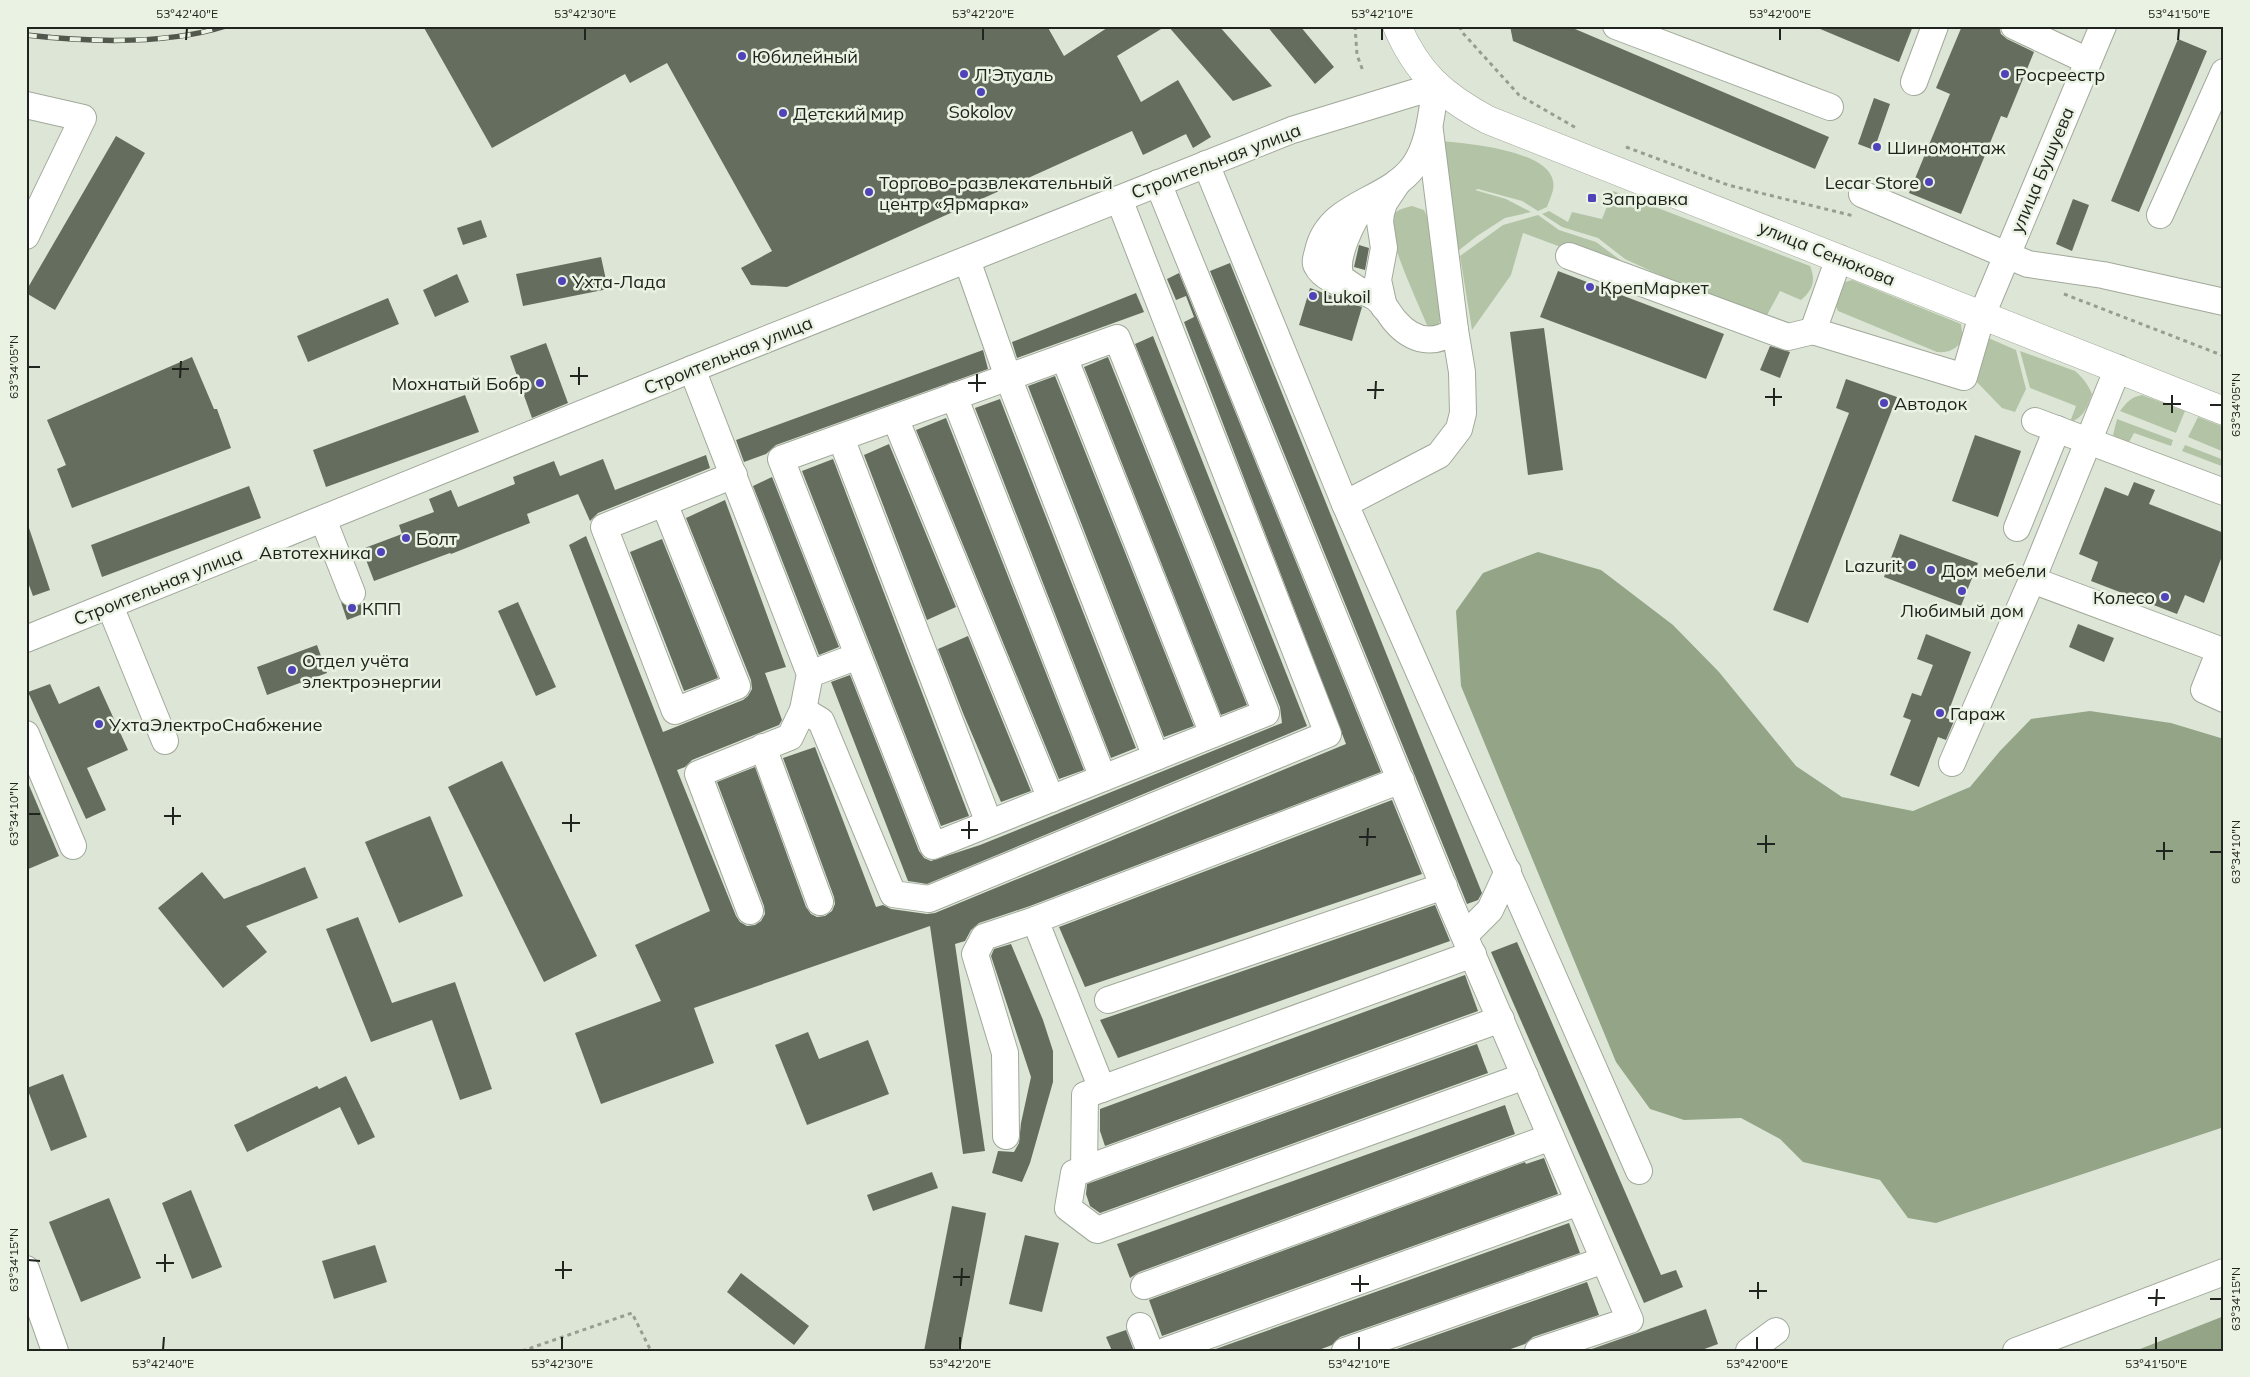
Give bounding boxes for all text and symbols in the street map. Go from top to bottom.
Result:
text: 53°42'40"E [156,6,218,21]
text: 53°42'30"E [554,6,616,21]
text: 53°42'20"E [952,6,1014,21]
text: 53°42'10"E [1351,6,1413,21]
text: 53°42'00"E [1749,6,1811,21]
text: 53°41'50"E [2148,6,2210,21]
place label: Юбилейный [752,45,858,68]
marker: Юбилейный [736,50,748,62]
place label: Л'Этуаль [974,63,1053,86]
place label: Росреестр [2015,63,2105,86]
marker: Л'Этуаль [958,68,970,80]
marker: Росреестр [1999,68,2011,80]
marker: Sokolov [975,86,987,98]
place label: Sokolov [949,100,1014,123]
place label: Детский мир [793,102,904,125]
street label: улица Бушуева [2005,104,2079,236]
marker: Детский мир [777,107,789,119]
street label: Строительная улица [1128,118,1304,204]
place label: Шиномонтаж [1887,136,2006,159]
marker: Шиномонтаж [1871,141,1883,153]
place label: Торгово-развлекательный центр «Ярмарка» [879,171,1113,215]
place label: Lecar Store [1825,171,1919,194]
marker: Lecar Store [1923,176,1935,188]
marker: Торгово-развлекательный центр «Ярмарка» [863,186,875,198]
place label: Заправка [1602,187,1688,210]
marker: Заправка [1586,192,1598,204]
street label: улица Сенюкова [1755,215,1899,291]
place label: Ухта-Лада [571,270,666,293]
marker: Ухта-Лада [556,275,568,287]
place label: КрепМаркет [1600,276,1710,299]
marker: КрепМаркет [1584,281,1596,293]
place label: Lukoil [1323,285,1371,308]
marker: Lukoil [1307,290,1319,302]
street label: Строительная улица [640,311,816,399]
text: 63°34'05"N [6,335,21,399]
place label: Мохнатый Бобр [392,372,530,395]
text: 63°34'05"N [2228,373,2243,437]
marker: Мохнатый Бобр [534,377,546,389]
place label: Автодок [1894,392,1967,415]
marker: Автодок [1878,397,1890,409]
place label: Болт [416,527,458,550]
marker: Болт [400,532,412,544]
place label: Автотехника [259,541,371,564]
street label: Строительная улица [70,542,246,630]
marker: Автотехника [375,546,387,558]
place label: Lazurit [1845,554,1902,577]
marker: Lazurit [1906,559,1918,571]
place label: Дом мебели [1941,559,2047,582]
marker: Дом мебели [1925,564,1937,576]
marker: Любимый дом [1956,585,1968,597]
place label: Колесо [2093,586,2155,609]
marker: Колесо [2159,591,2171,603]
place label: КПП [362,597,401,620]
place label: Любимый дом [1900,599,2024,622]
marker: КПП [346,602,358,614]
place label: Отдел учёта электроэнергии [302,649,442,693]
marker: Отдел учёта электроэнергии [286,664,298,676]
place label: Гараж [1950,702,2006,725]
marker: Гараж [1934,707,1946,719]
place label: УхтаЭлектроСнабжение [108,713,323,736]
marker: УхтаЭлектроСнабжение [93,718,105,730]
text: 63°34'10"N [6,782,21,846]
text: 63°34'10"N [2228,820,2243,884]
text: 63°34'15"N [6,1228,21,1292]
text: 63°34'15"N [2228,1267,2243,1331]
text: 53°42'40"E [132,1356,194,1371]
text: 53°42'30"E [531,1356,593,1371]
text: 53°42'20"E [929,1356,991,1371]
text: 53°42'10"E [1328,1356,1390,1371]
text: 53°42'00"E [1726,1356,1788,1371]
text: 53°41'50"E [2125,1356,2187,1371]

